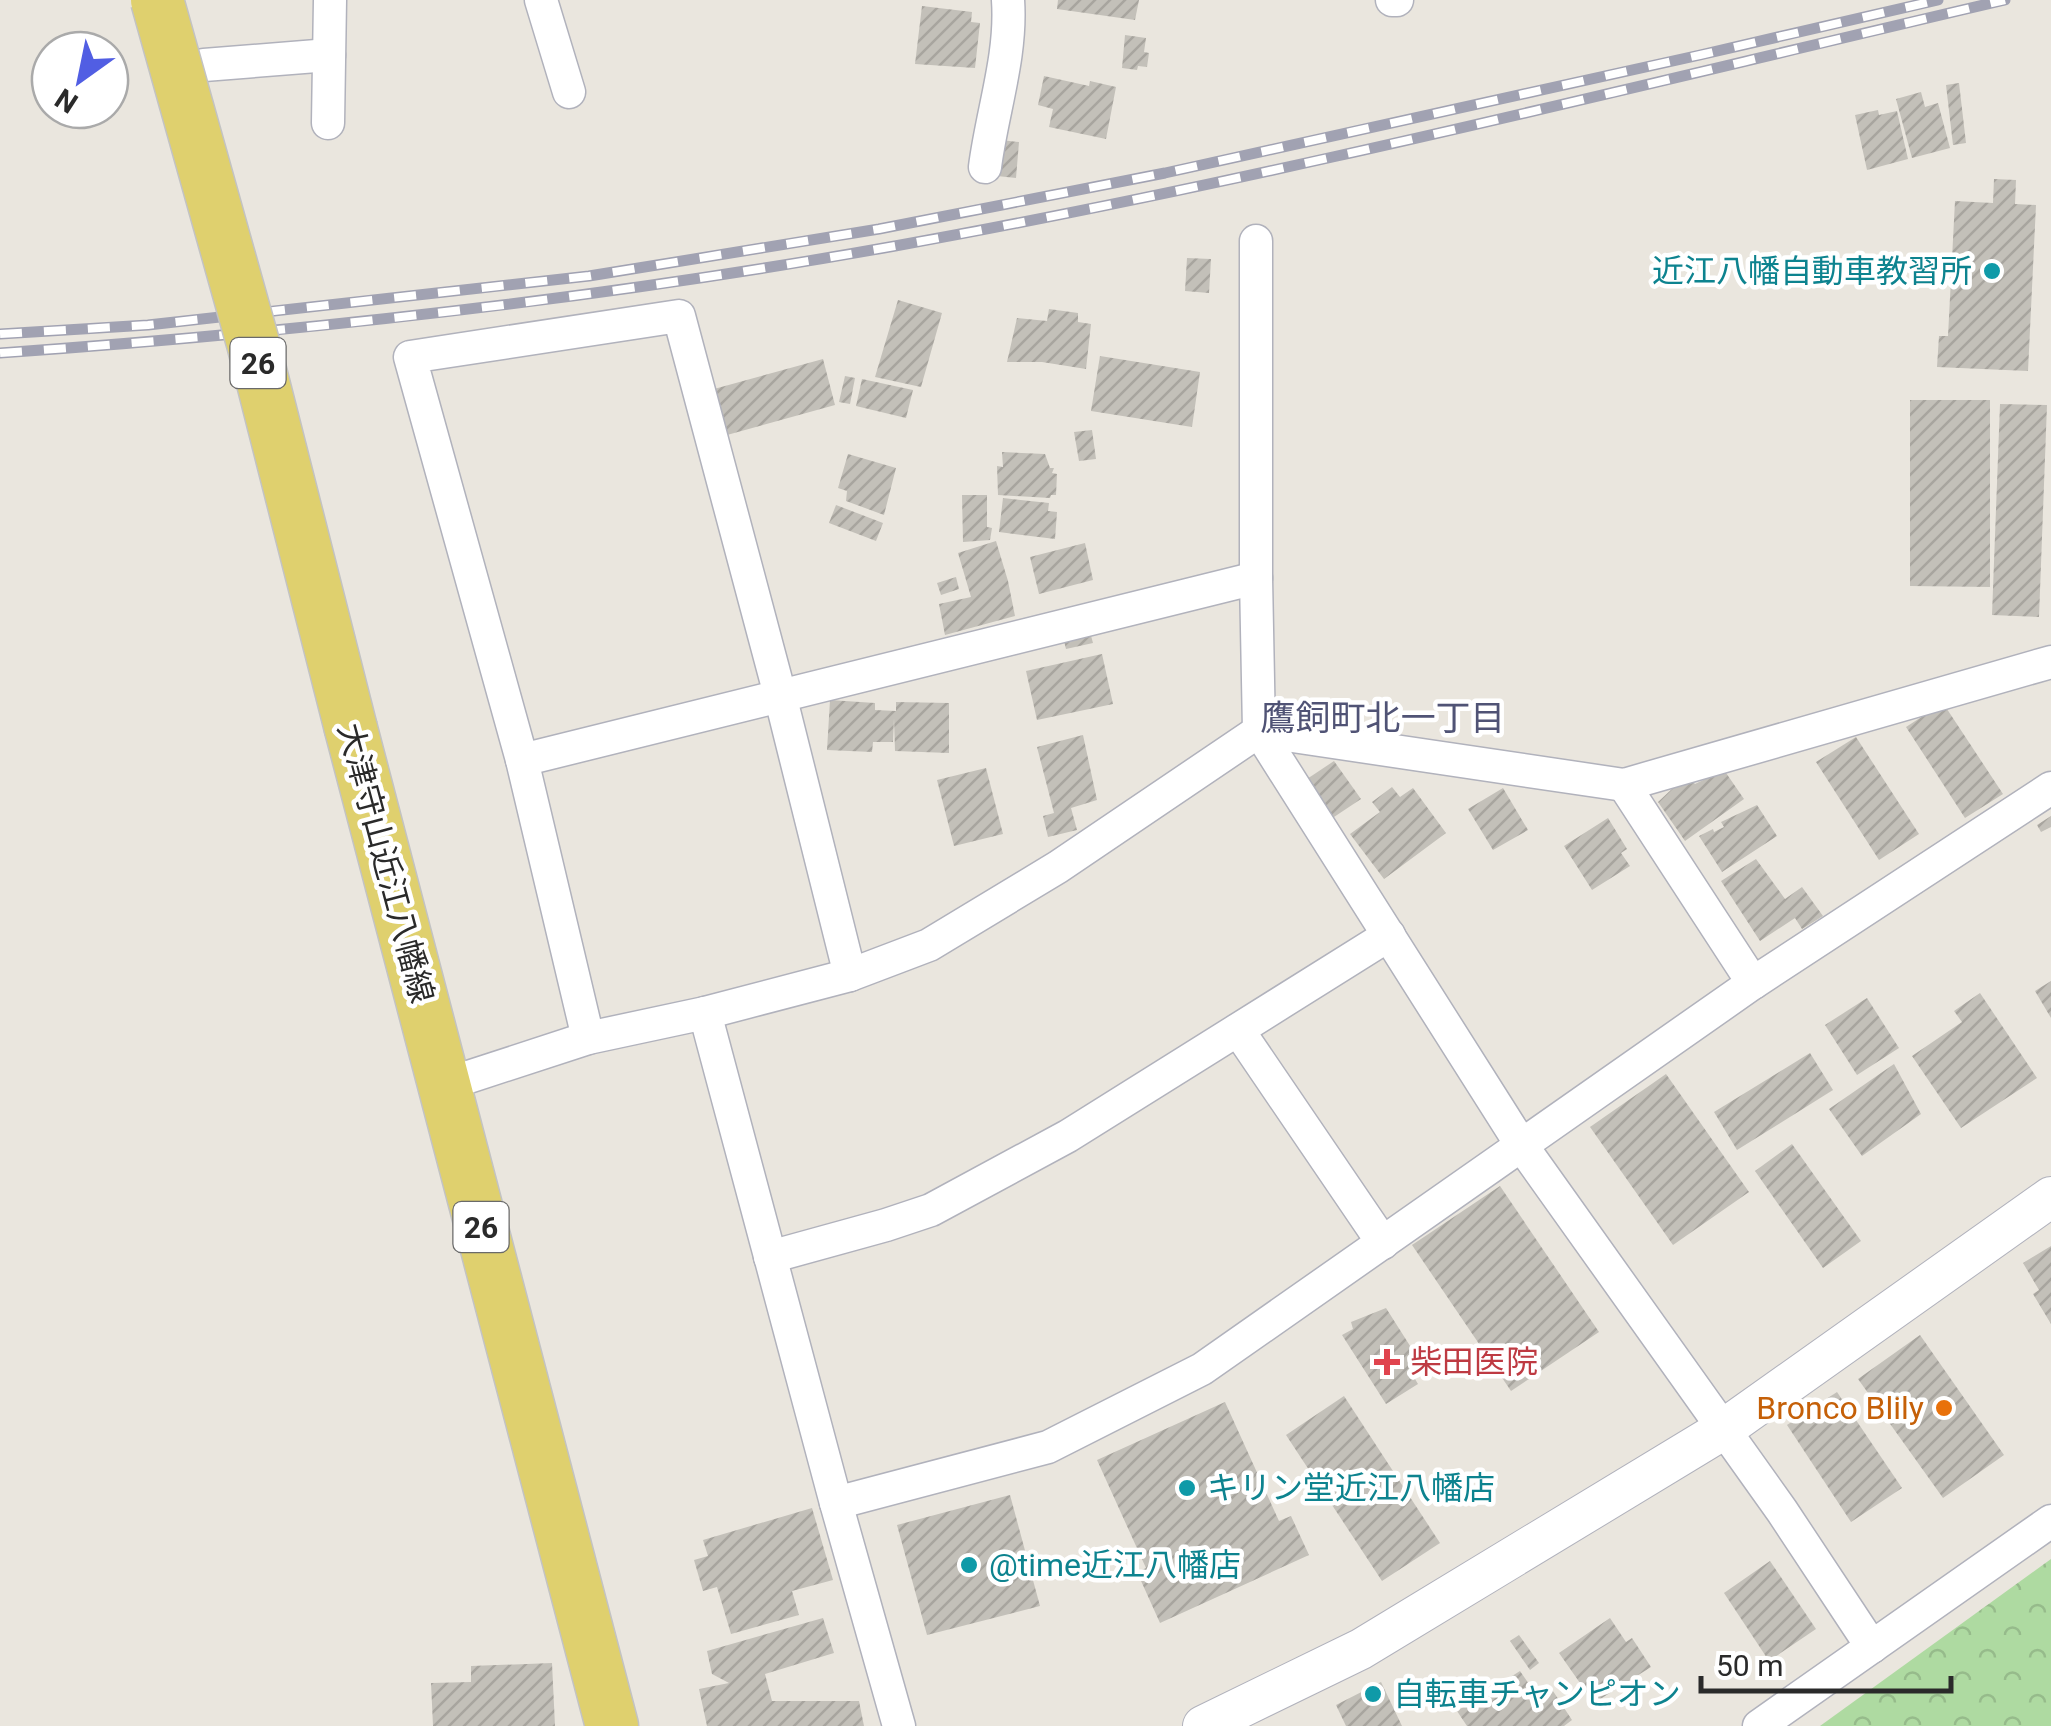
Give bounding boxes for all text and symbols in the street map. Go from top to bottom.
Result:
north arrow [30,30,130,130]
text: N [49,81,84,120]
place label: 近江八幡自動車教習所 [1652,252,1972,290]
marker: 近江八幡自動車教習所 [1981,260,2003,282]
road number: 26 [230,338,286,388]
district label: 鷹飼町北一丁目 [1260,698,1506,739]
street label: 大津守山近江八幡線 [330,719,442,1007]
road number: 26 [454,1202,508,1252]
place label: 柴田医院 [1410,1343,1538,1381]
marker: 柴田医院 [1374,1349,1400,1375]
place label: Bronco Blily [1756,1389,1924,1427]
marker: Bronco Blily [1933,1397,1955,1419]
place label: キリン堂近江八幡店 [1207,1469,1495,1507]
marker: キリン堂近江八幡店 [1176,1477,1198,1499]
place label: @time近江八幡店 [989,1546,1241,1584]
marker: @time近江八幡店 [958,1554,980,1576]
scale bar [1701,1631,1951,1693]
text: 50 m [1716,1648,1783,1683]
place label: 自転車チャンピオン [1393,1675,1681,1713]
marker: 自転車チャンピオン [1362,1683,1384,1705]

